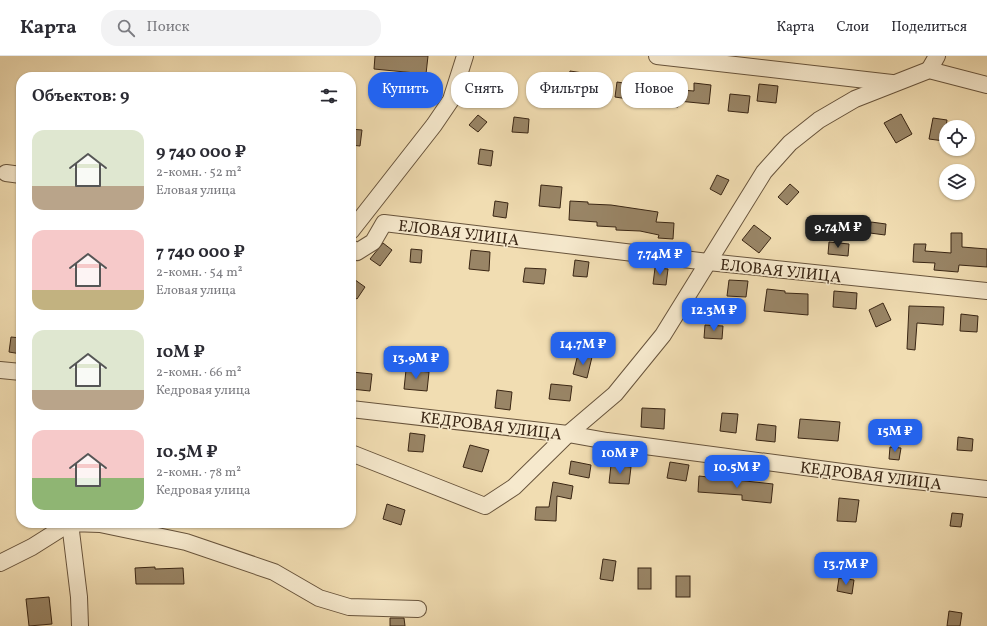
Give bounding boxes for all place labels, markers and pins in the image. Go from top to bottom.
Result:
pin: 9.74M ₽ [801,215,875,249]
pin: 7.74M ₽ [623,242,697,276]
pin: 12.3M ₽ [677,298,751,332]
pin: 14.7M ₽ [546,332,620,366]
pin: 13.9M ₽ [379,346,453,380]
pin: 15M ₽ [867,419,923,453]
pin: 10M ₽ [592,441,648,475]
pin: 10.5M ₽ [700,455,774,489]
pin: 13.7M ₽ [809,552,883,586]

